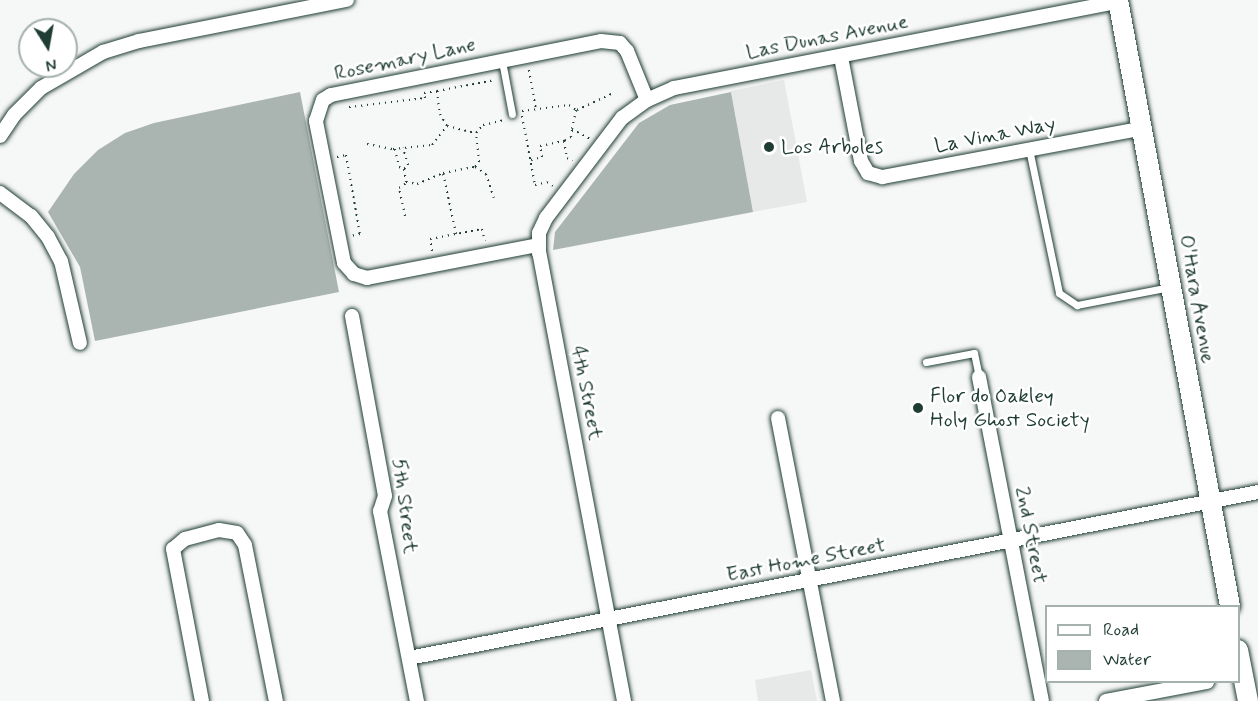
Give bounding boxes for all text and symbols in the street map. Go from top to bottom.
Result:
street label: Las Dunas Avenue [744,9,910,65]
north arrow [18,18,78,78]
street label: Rosemary Lane [331,32,479,86]
text: N [44,53,58,76]
street label: La Vina Way [936,112,1054,158]
place label: Los Arboles [781,134,885,160]
marker: Los Arboles [762,140,776,154]
street label: O'Hara Avenue [1173,231,1221,367]
street label: 4th Street [565,344,609,442]
place label: Flor do Oakley Holy Ghost Society [930,383,1090,433]
marker: Flor do Oakley Holy Ghost Society [911,401,925,415]
street label: 5th Street [387,457,423,555]
street label: 2nd Street [1009,485,1053,585]
street label: East Home Street [725,532,887,588]
legend [1045,605,1240,683]
text: Road [1103,618,1139,642]
text: Water [1103,648,1151,672]

